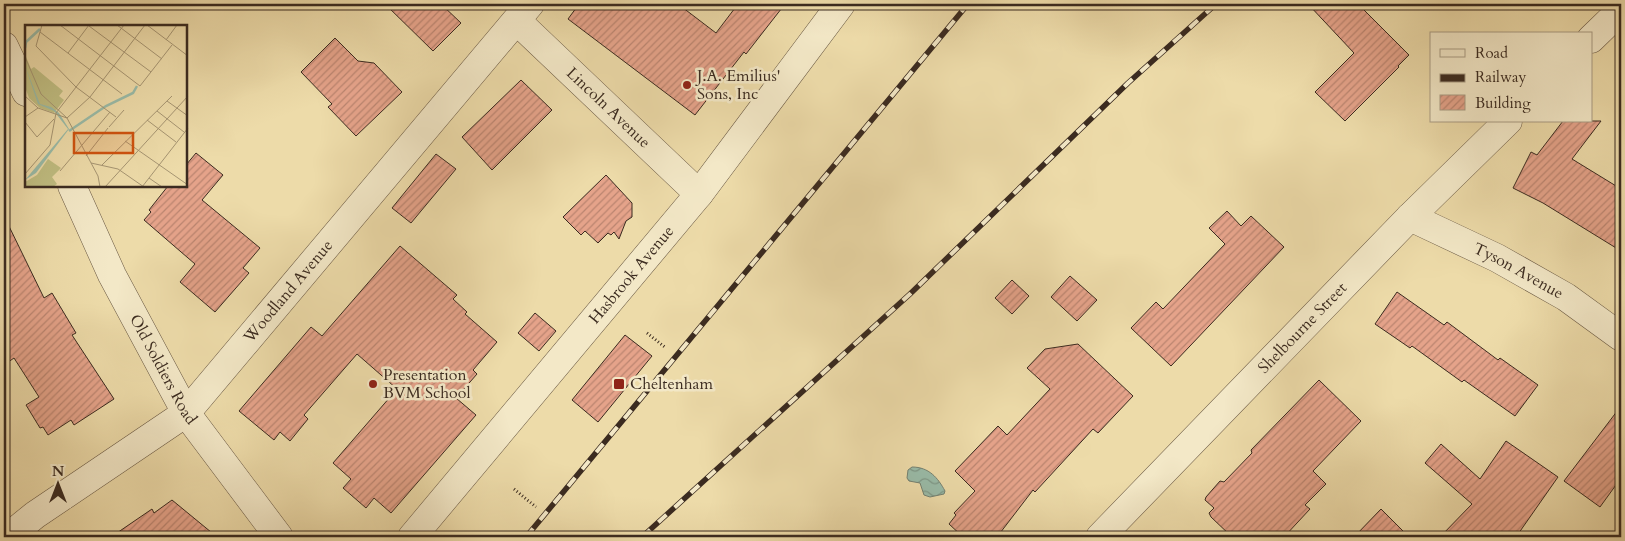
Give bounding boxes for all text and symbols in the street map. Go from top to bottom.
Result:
inset map [25,25,188,188]
legend [1430,32,1592,122]
text: Road [1475,43,1508,63]
street label: Lincoln Avenue [561,62,655,153]
place label: J.A. Emilius' Sons, Inc [695,65,780,105]
text: Railway [1475,67,1526,87]
marker: J.A. Emilius' Sons, Inc [681,79,693,91]
text: Building [1475,93,1531,113]
street label: Hasbrook Avenue [584,221,679,329]
street label: Woodland Avenue [238,235,338,348]
street label: Tyson Avenue [1470,237,1567,304]
street label: Shelbourne Street [1253,278,1352,378]
street label: Old Soldiers Road [124,311,202,430]
place label: Presentation BVM School [383,364,470,404]
place label: Cheltenham [630,373,713,395]
marker: Cheltenham [612,377,626,391]
marker: Presentation BVM School [367,378,379,390]
north arrow [32,458,82,508]
text: N [52,462,64,481]

